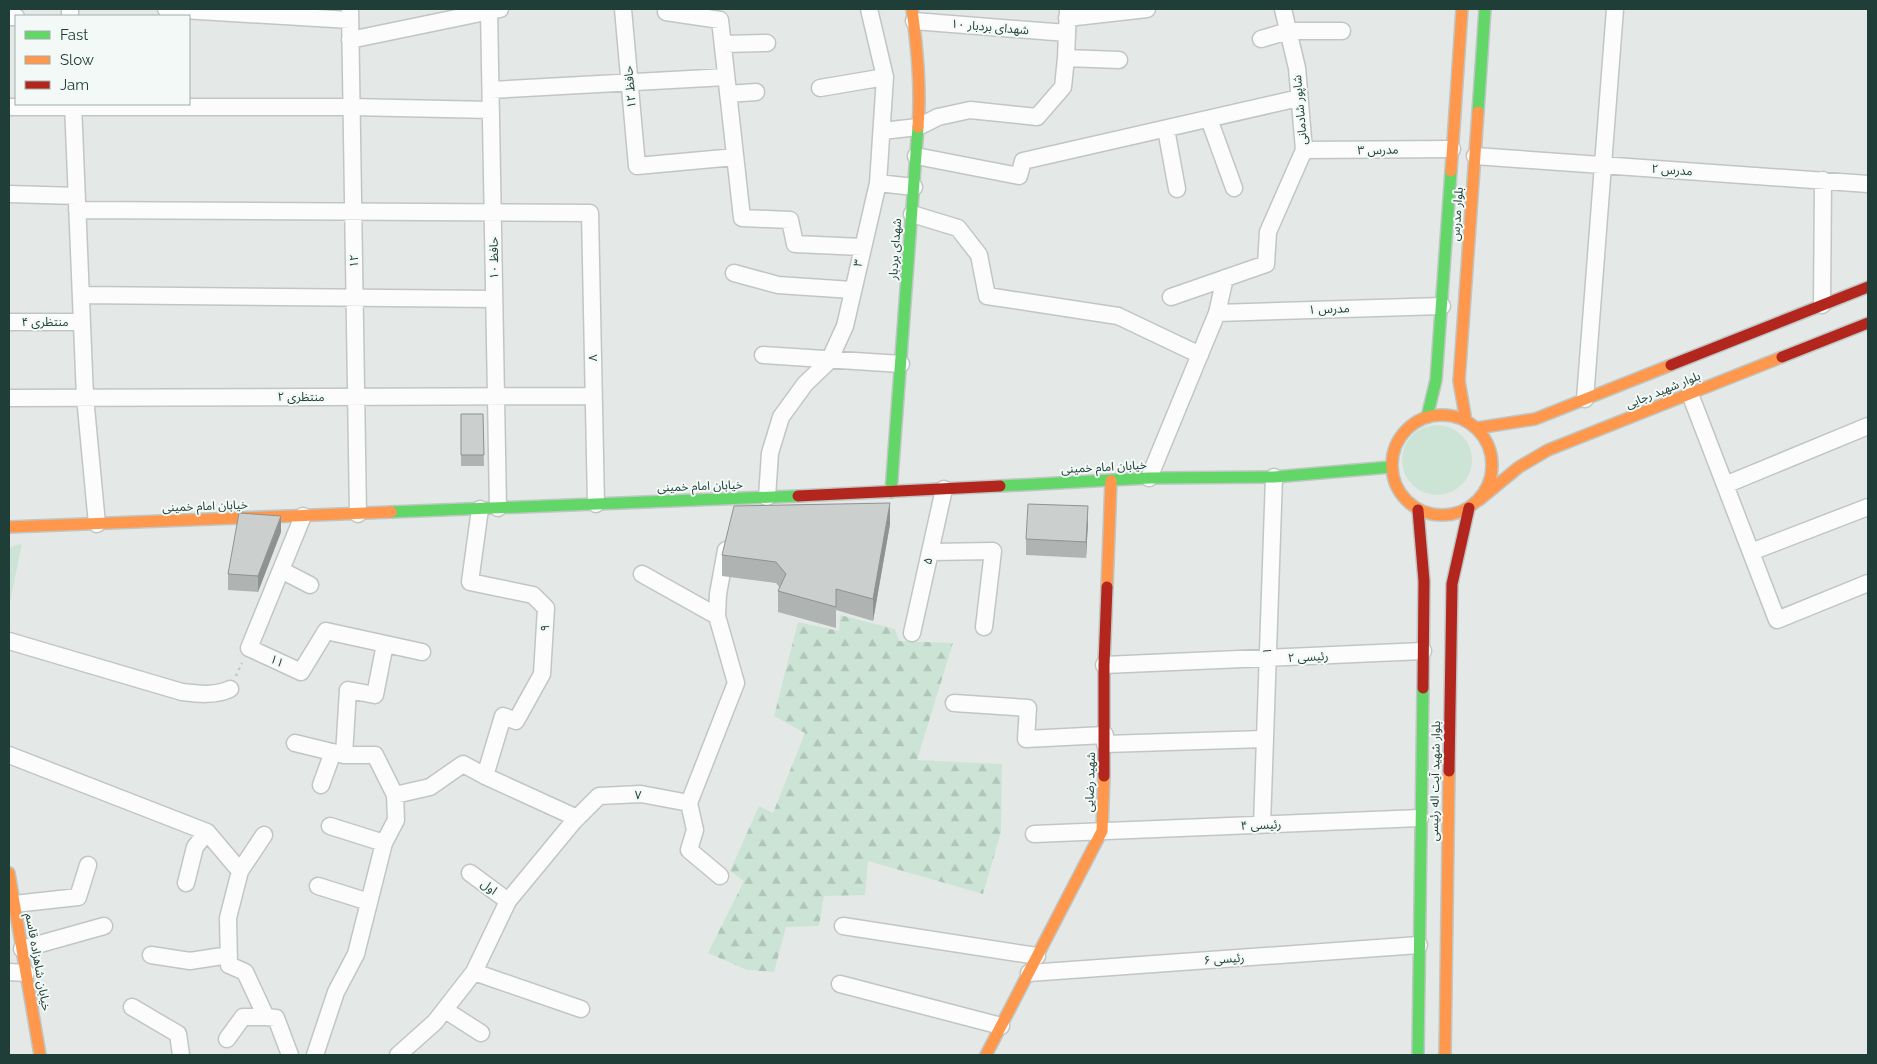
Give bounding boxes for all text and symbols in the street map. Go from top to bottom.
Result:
legend [15,15,190,105]
street label: شهدای بردبار ۱۰ [950,17,1030,37]
text: Fast [60,26,88,44]
text: Slow [60,51,94,69]
street label: حافظ ۱۲ [621,65,639,109]
street label: شاپور شادمانی [1290,74,1311,146]
text: Jam [60,76,89,94]
street label: مدرس ۳ [1357,143,1399,157]
street label: مدرس ۲ [1651,162,1693,178]
street label: بلوار مدرس [1448,187,1466,241]
street label: شهدای بردبار [886,218,904,281]
street label: حافظ ۱۰ [487,237,501,279]
street label: ۱۲ [347,254,361,268]
street label: ۳ [850,258,866,268]
street label: مدرس ۱ [1308,301,1350,317]
street label: منتظری ۴ [21,315,69,329]
street label: ۸ [586,354,600,362]
street label: بلوار شهید رجایی [1624,369,1702,411]
street label: منتظری ۲ [277,390,325,404]
street label: خیابان امام خمینی [1061,458,1147,478]
street label: خیابان امام خمینی [657,478,743,496]
street label: خیابان امام خمینی [162,498,248,516]
street label: ۵ [920,556,936,566]
street label: ۹ [538,624,552,632]
street label: ۱ [1260,647,1274,655]
street label: رئیسی ۲ [1287,649,1329,665]
street label: ۱۱ [268,652,286,670]
street label: بلوار شهید آیت اله رئیسی [1427,721,1443,841]
street label: شهید رضایی [1082,752,1098,812]
street label: ۷ [634,788,642,802]
street label: رئیسی ۴ [1240,817,1282,833]
street label: اول [478,876,500,898]
street label: خیابان شاهزاده قاسم [21,912,53,1012]
street label: رئیسی ۶ [1203,951,1245,967]

